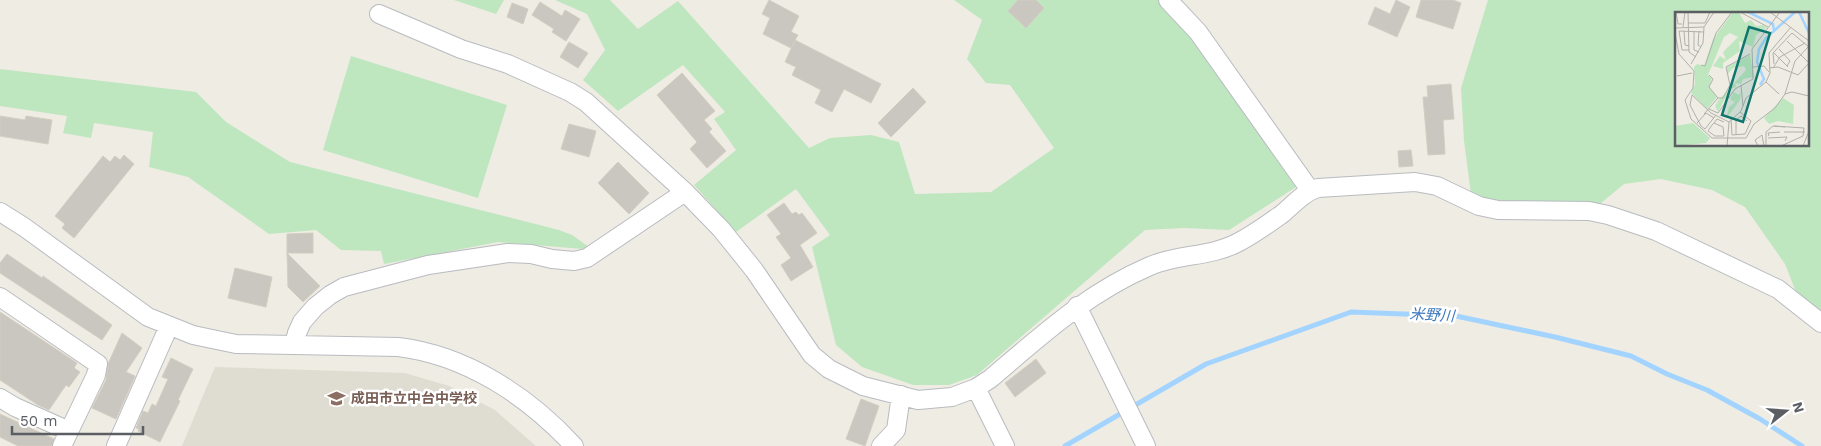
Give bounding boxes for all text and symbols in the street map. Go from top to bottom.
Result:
inset map [1675,12,1808,146]
water label: 米野川 [1409,305,1457,325]
north arrow [1761,386,1811,436]
school or university icon: 成田市立中台中学校 [327,388,347,408]
place label: 成田市立中台中学校 [351,390,477,406]
text: N [1789,400,1808,414]
scale bar [12,404,144,436]
text: 50 m [20,412,57,430]

